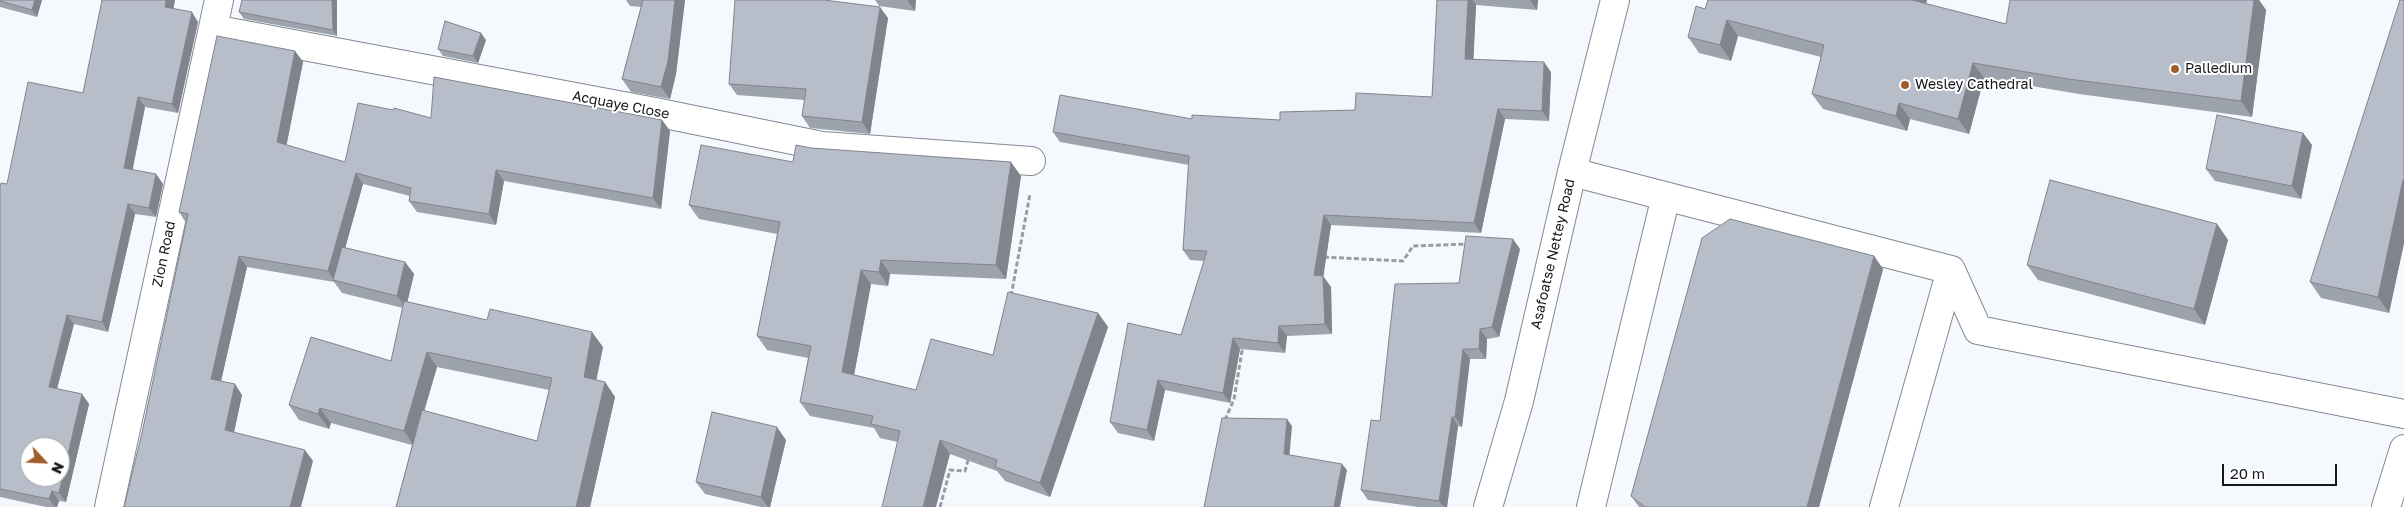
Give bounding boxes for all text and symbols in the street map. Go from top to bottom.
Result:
place label: Palledium [2185,61,2252,77]
marker: Palledium [2169,63,2181,75]
place label: Wesley Cathedral [1915,77,2033,93]
marker: Wesley Cathedral [1899,79,1911,91]
street label: Acquaye Close [571,87,671,123]
street label: Asafoatse Nettey Road [1528,177,1578,331]
street label: Zion Road [149,220,179,288]
north arrow [20,437,70,487]
scale bar [2224,454,2339,486]
text: N [48,460,68,477]
text: 20 m [2230,464,2265,482]

